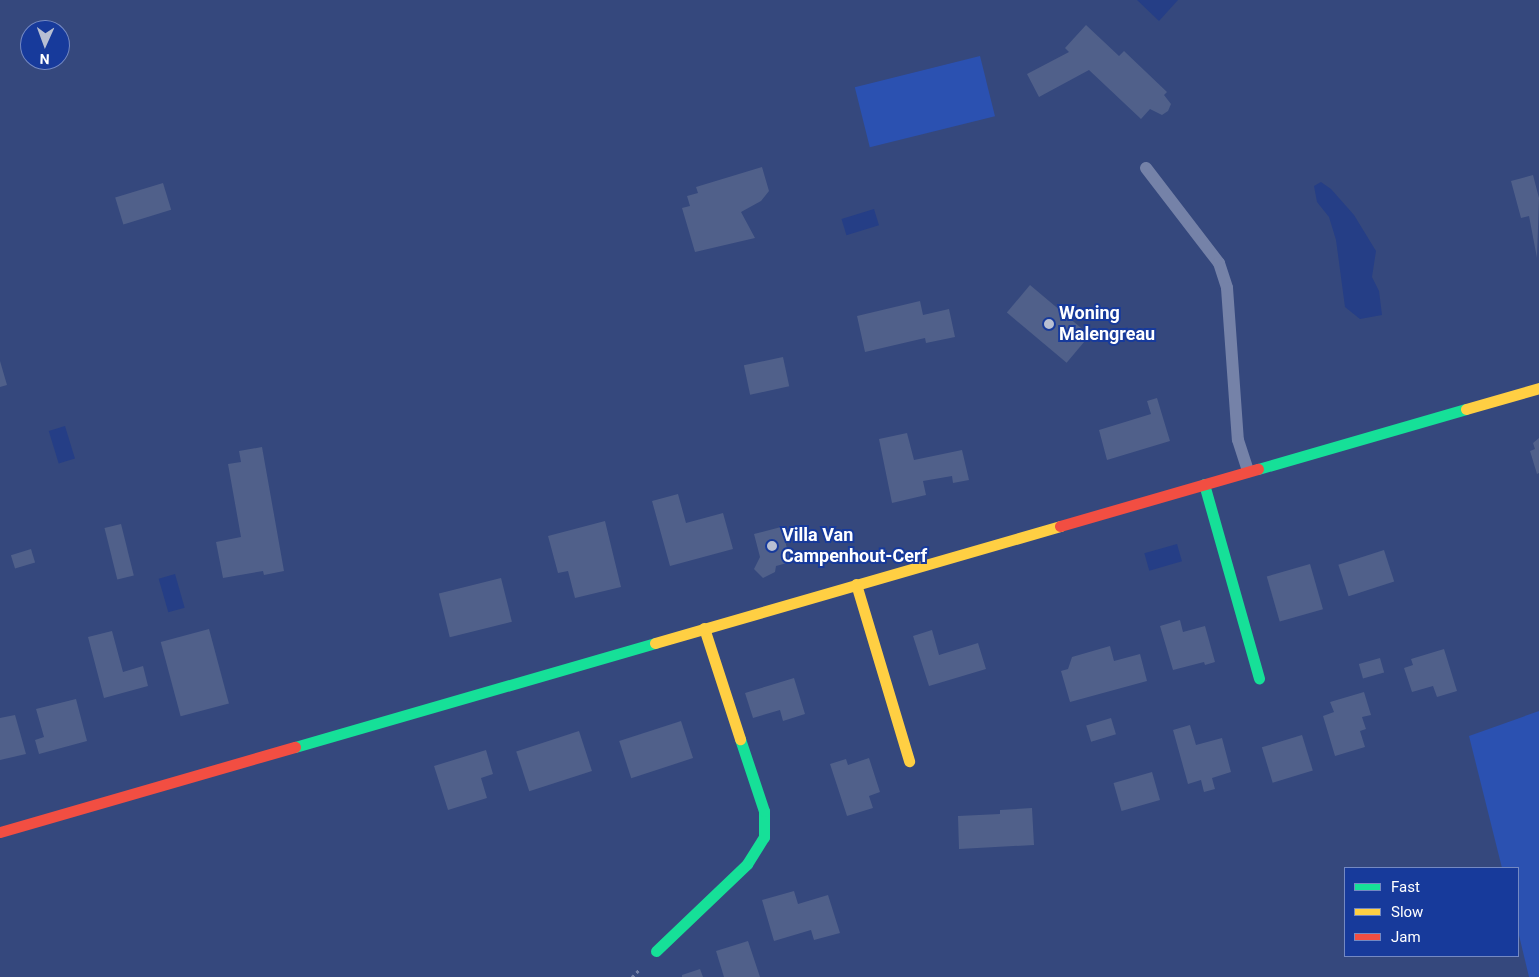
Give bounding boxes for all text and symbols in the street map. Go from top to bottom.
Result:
north arrow [20,20,70,70]
text: N [39,51,50,67]
place label: Woning Malengreau [1059,303,1155,346]
marker: Woning Malengreau [1043,318,1055,330]
place label: Villa Van Campenhout-Cerf [782,525,927,568]
marker: Villa Van Campenhout-Cerf [766,540,778,552]
legend [1344,867,1519,957]
text: Fast [1391,878,1420,896]
text: Slow [1391,903,1423,921]
text: Jam [1391,928,1421,946]

